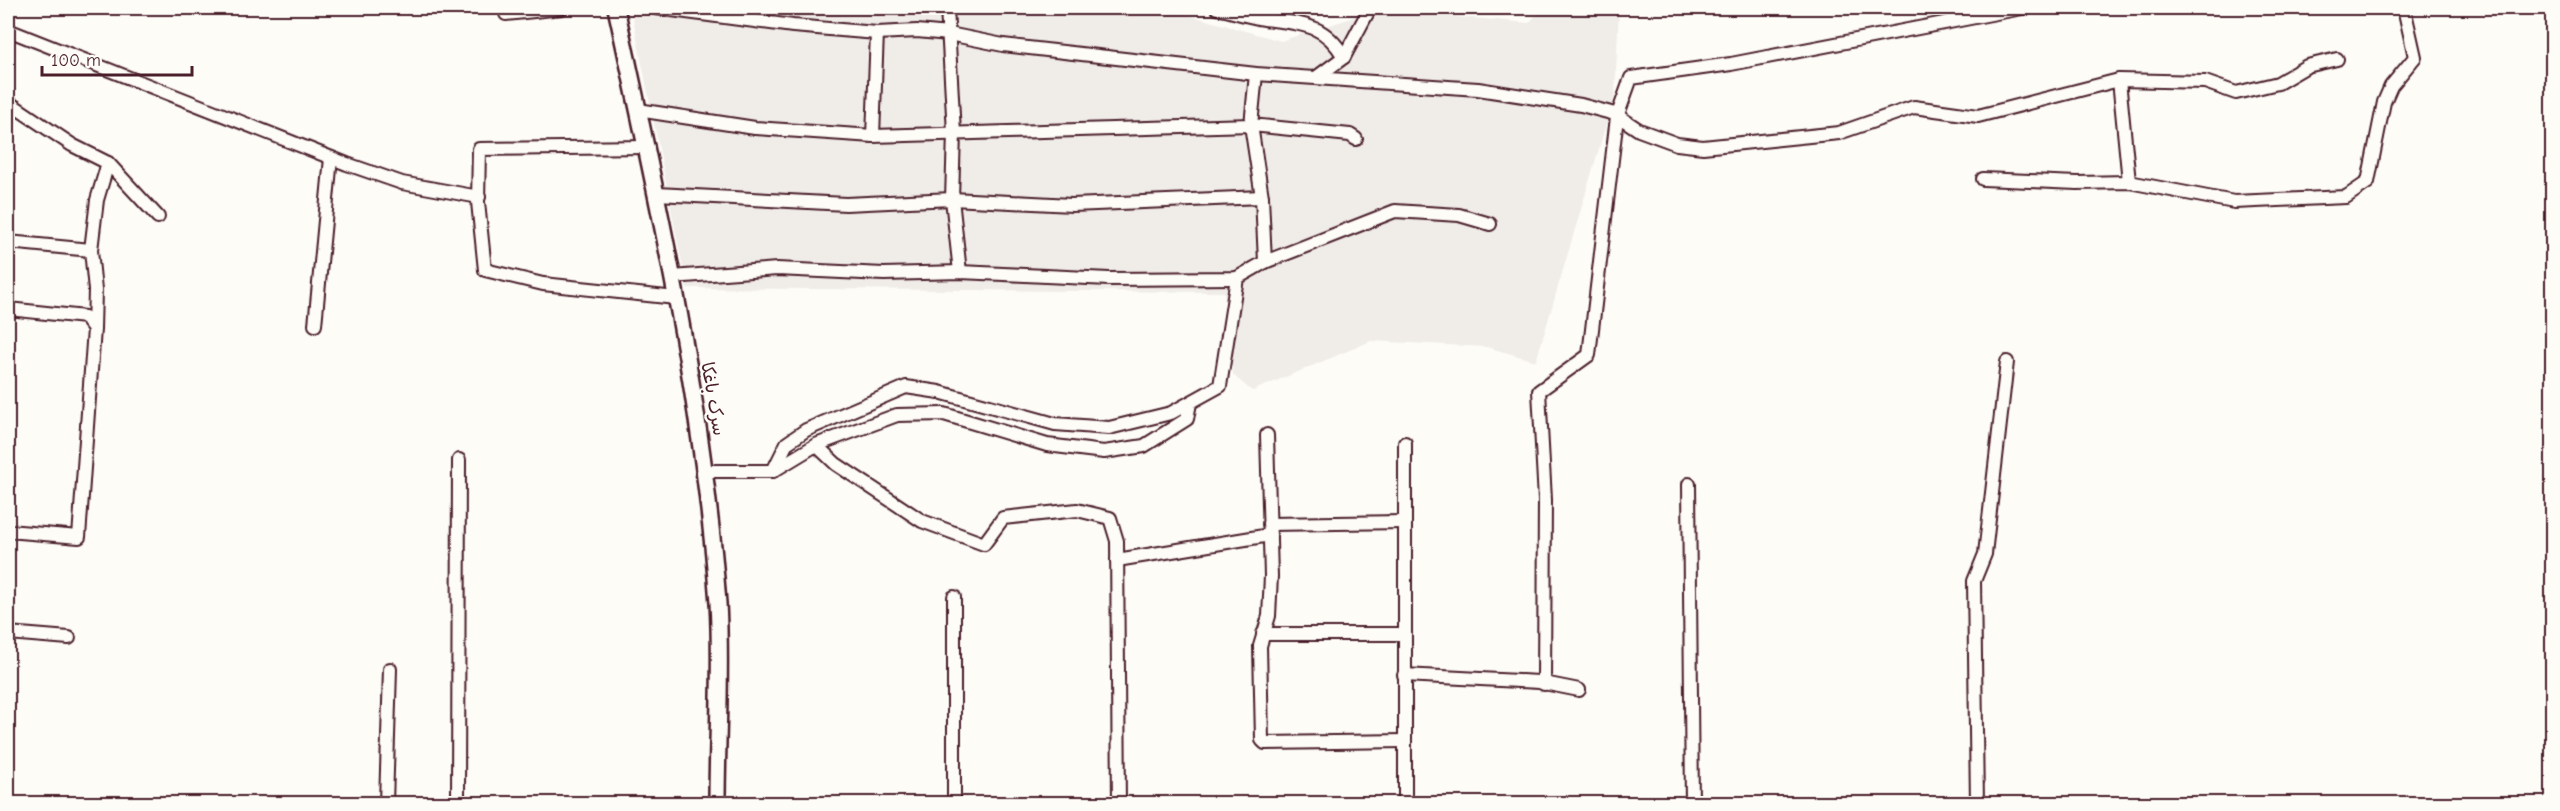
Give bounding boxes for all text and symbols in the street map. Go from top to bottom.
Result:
scale bar [42,39,192,77]
text: 100 m [51,50,101,71]
street label: سرک باغکا [696,361,730,437]

